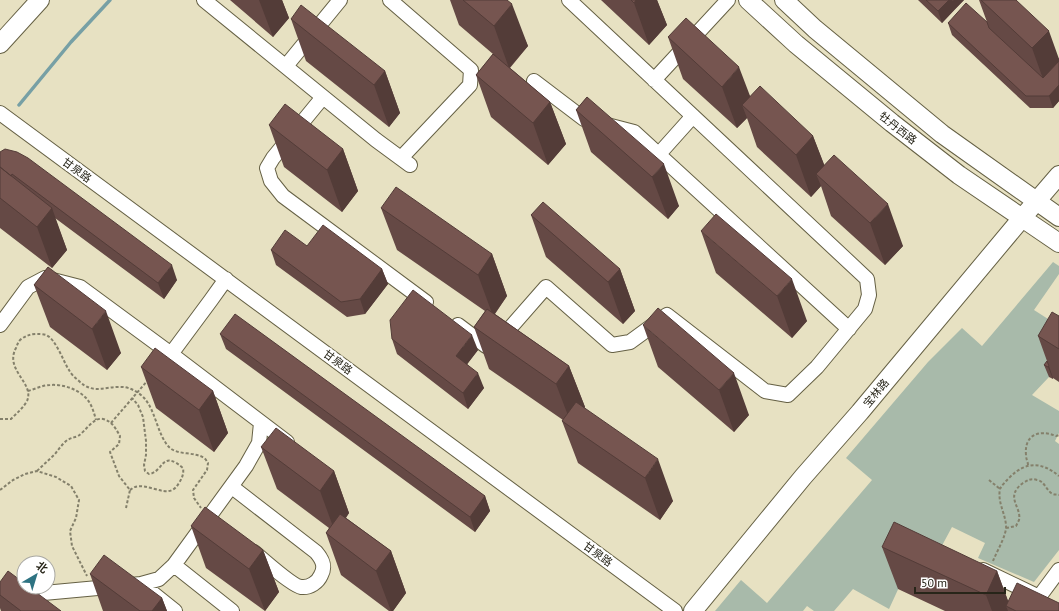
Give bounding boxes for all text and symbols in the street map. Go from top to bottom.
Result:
street label: 牡丹西路 [876,109,920,147]
street label: 甘泉路 [60,155,94,185]
street label: 甘泉路 [321,347,355,377]
street label: 宝林路 [860,376,892,410]
street label: 甘泉路 [581,539,615,569]
north arrow [16,555,56,595]
text: 北 [34,558,51,576]
scale bar [915,569,1005,595]
text: 50 m [921,575,947,590]

